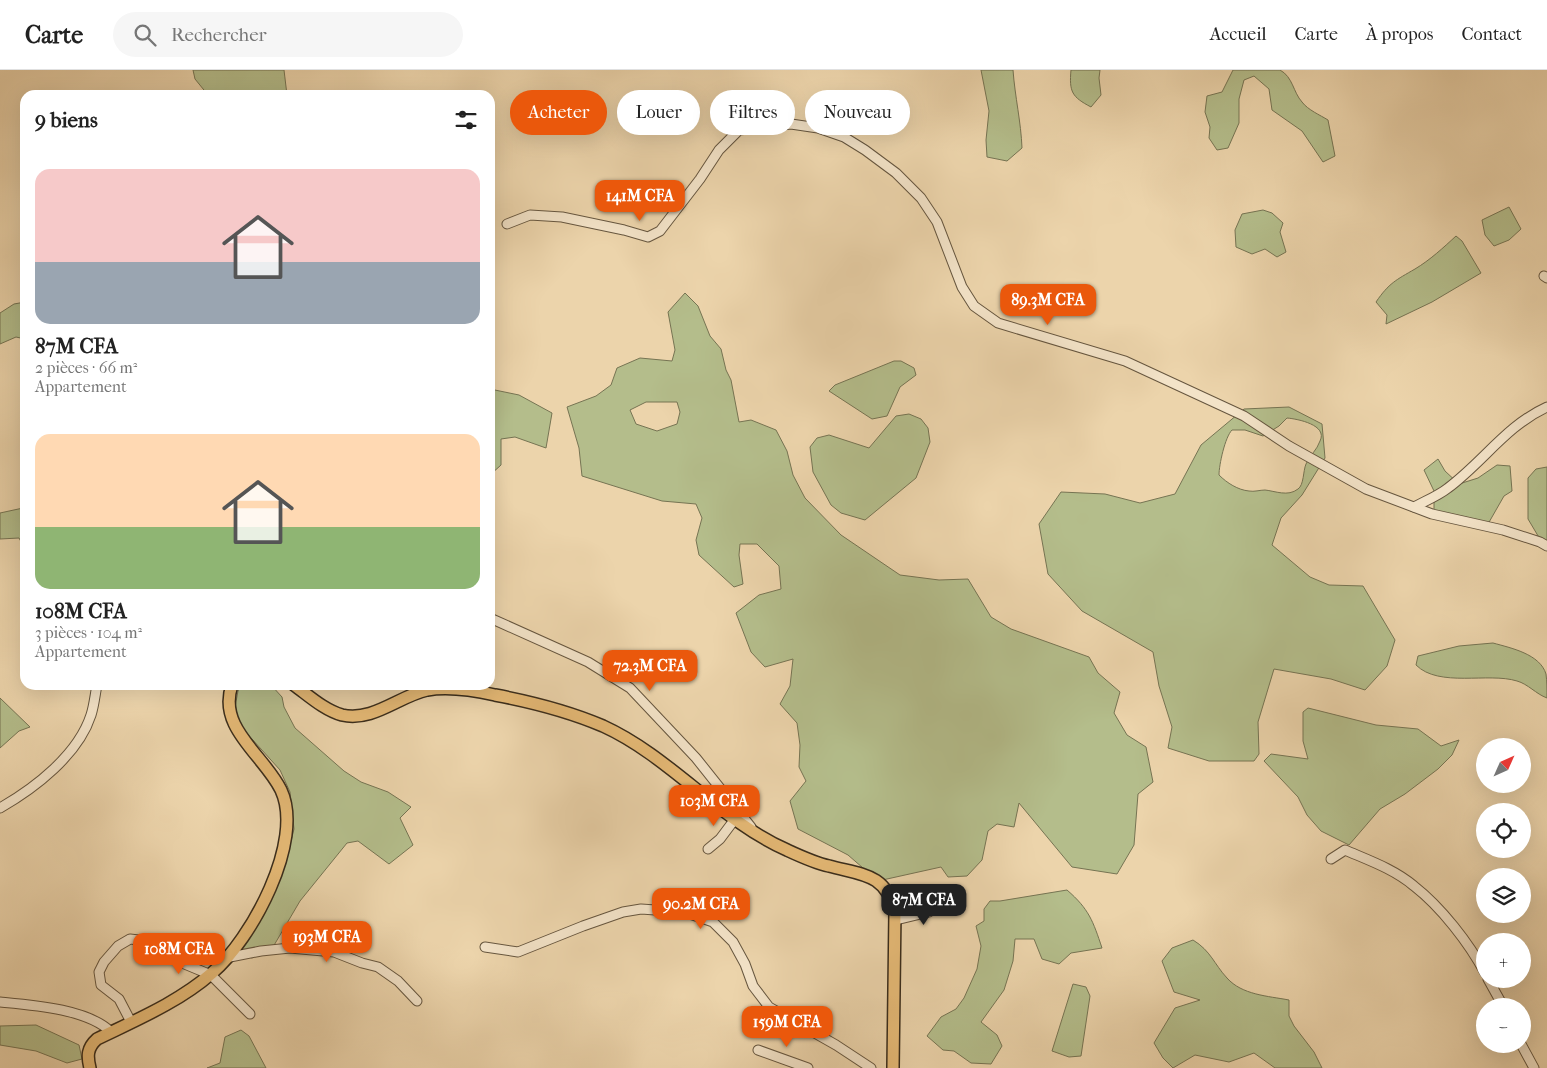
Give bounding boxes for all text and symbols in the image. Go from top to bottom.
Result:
search box [113,12,463,57]
text: Carte [25,21,83,49]
icon: search [131,21,159,49]
text: Rechercher [171,24,267,46]
text: Accueil [1210,24,1267,45]
text: Carte [1295,24,1338,45]
text: À propos [1366,24,1433,45]
text: Contact [1461,24,1522,45]
chip: Acheter [510,90,607,135]
chip: Louer [617,90,700,135]
chip: Filtres [710,90,795,135]
chip: Nouveau [805,90,910,135]
icon: filters [452,106,480,134]
text: 9 biens [35,108,98,132]
pin: 141M CFA [588,180,692,222]
text: 141M CFA [606,186,674,205]
icon: home [213,202,303,292]
pin: 89.3M CFA [991,284,1105,326]
text: 89.3M CFA [1011,290,1085,309]
text: 87M CFA [35,334,118,358]
text: 2 pièces · 66 m² [35,358,137,377]
text: Appartement [35,377,127,396]
icon: home [213,467,303,557]
text: 108M CFA [35,599,127,623]
text: 3 pièces · 104 m² [35,623,142,642]
text: Appartement [35,642,127,661]
pin: 72.3M CFA [593,650,707,692]
text: 72.3M CFA [613,656,687,675]
north arrow [1476,738,1531,792]
map controls [1476,738,1531,1053]
pin: 103M CFA [662,784,766,827]
text: 103M CFA [680,791,748,810]
button: locate [1476,803,1531,858]
button: layers [1476,868,1531,923]
pin: 87M CFA [878,884,970,926]
pin: 90.2M CFA [644,888,758,930]
text: 87M CFA [892,890,956,909]
text: 90.2M CFA [663,894,739,913]
pin: 193M CFA [275,920,379,963]
text: 193M CFA [293,927,361,946]
pin: 108M CFA [127,932,231,975]
button: + [1476,933,1531,988]
text: 108M CFA [144,939,214,958]
button: − [1476,998,1531,1053]
pin: 159M CFA [735,1006,839,1048]
text: 159M CFA [753,1012,821,1031]

